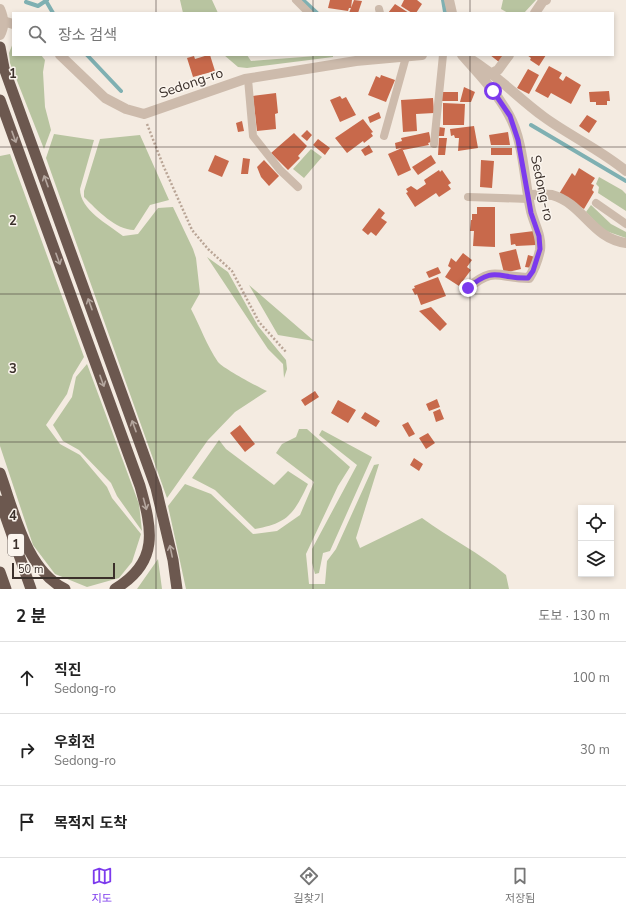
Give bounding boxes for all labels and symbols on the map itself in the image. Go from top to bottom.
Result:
street label: Sedong-ro [156,63,226,103]
text: 1 [9,65,17,83]
route start [484,82,502,100]
one-way arrow [10,130,18,142]
street label: Sedong-ro [526,153,558,223]
one-way arrow [42,176,50,188]
text: 2 [9,212,17,230]
one-way arrow [54,253,62,265]
route end [459,279,477,297]
one-way arrow [86,297,93,310]
text: 3 [9,360,17,378]
one-way arrow [99,375,107,387]
one-way arrow [130,420,137,433]
one-way arrow [142,497,149,510]
text: 4 [9,507,17,525]
road number: 1 [8,534,24,556]
one-way arrow [167,544,175,557]
scale bar [12,561,115,580]

